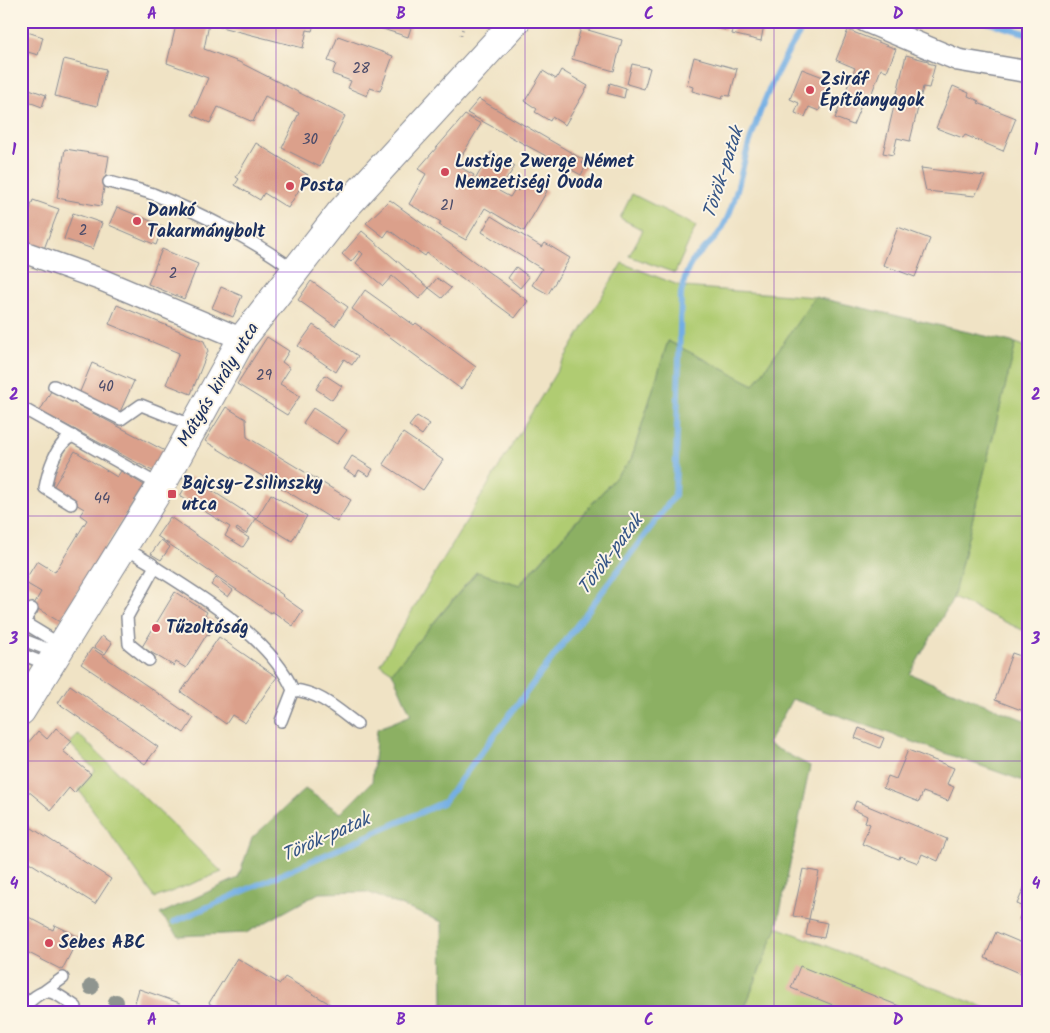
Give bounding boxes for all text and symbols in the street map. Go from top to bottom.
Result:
text: A [147,2,157,27]
text: B [396,2,406,27]
text: C [644,2,654,27]
text: D [893,2,904,27]
house number: 28 [352,57,371,81]
place label: Zsiráf Építőanyagok [820,66,925,116]
marker: Zsiráf Építőanyagok [804,84,816,96]
water label: Török-patak [695,121,754,223]
house number: 30 [302,128,319,152]
text: 1 [12,138,17,163]
text: 1 [1034,138,1039,163]
place label: Lustige Zwerge Német Nemzetiségi Óvoda [455,148,635,198]
marker: Lustige Zwerge Német Nemzetiségi Óvoda [439,166,451,178]
place label: Posta [300,172,344,201]
marker: Posta [284,180,296,192]
house number: 21 [440,194,454,218]
place label: Dankó Takarmánybolt [147,197,266,247]
marker: Dankó Takarmánybolt [131,215,143,227]
house number: 2 [79,219,87,243]
house number: 2 [169,262,177,286]
street label: Mátyás király utca [170,317,268,453]
house number: 29 [256,364,273,388]
house number: 40 [98,375,114,399]
text: 2 [9,383,19,408]
text: 2 [1031,383,1041,408]
place label: Bajcsy-Zsilinszky utca [182,470,323,520]
house number: 44 [94,487,110,511]
marker: Bajcsy-Zsilinszky utca [166,488,178,500]
water label: Török-patak [571,506,653,602]
place label: Tűzoltóság [166,614,249,643]
marker: Tűzoltóság [150,622,162,634]
text: 3 [9,627,19,652]
text: 3 [1031,627,1041,652]
water label: Török-patak [277,804,378,871]
text: 4 [10,872,19,897]
text: 4 [1032,872,1041,897]
place label: Sebes ABC [59,929,146,958]
marker: Sebes ABC [43,937,55,949]
text: A [147,1008,157,1033]
text: B [396,1008,406,1033]
text: C [644,1008,654,1033]
text: D [893,1008,904,1033]

